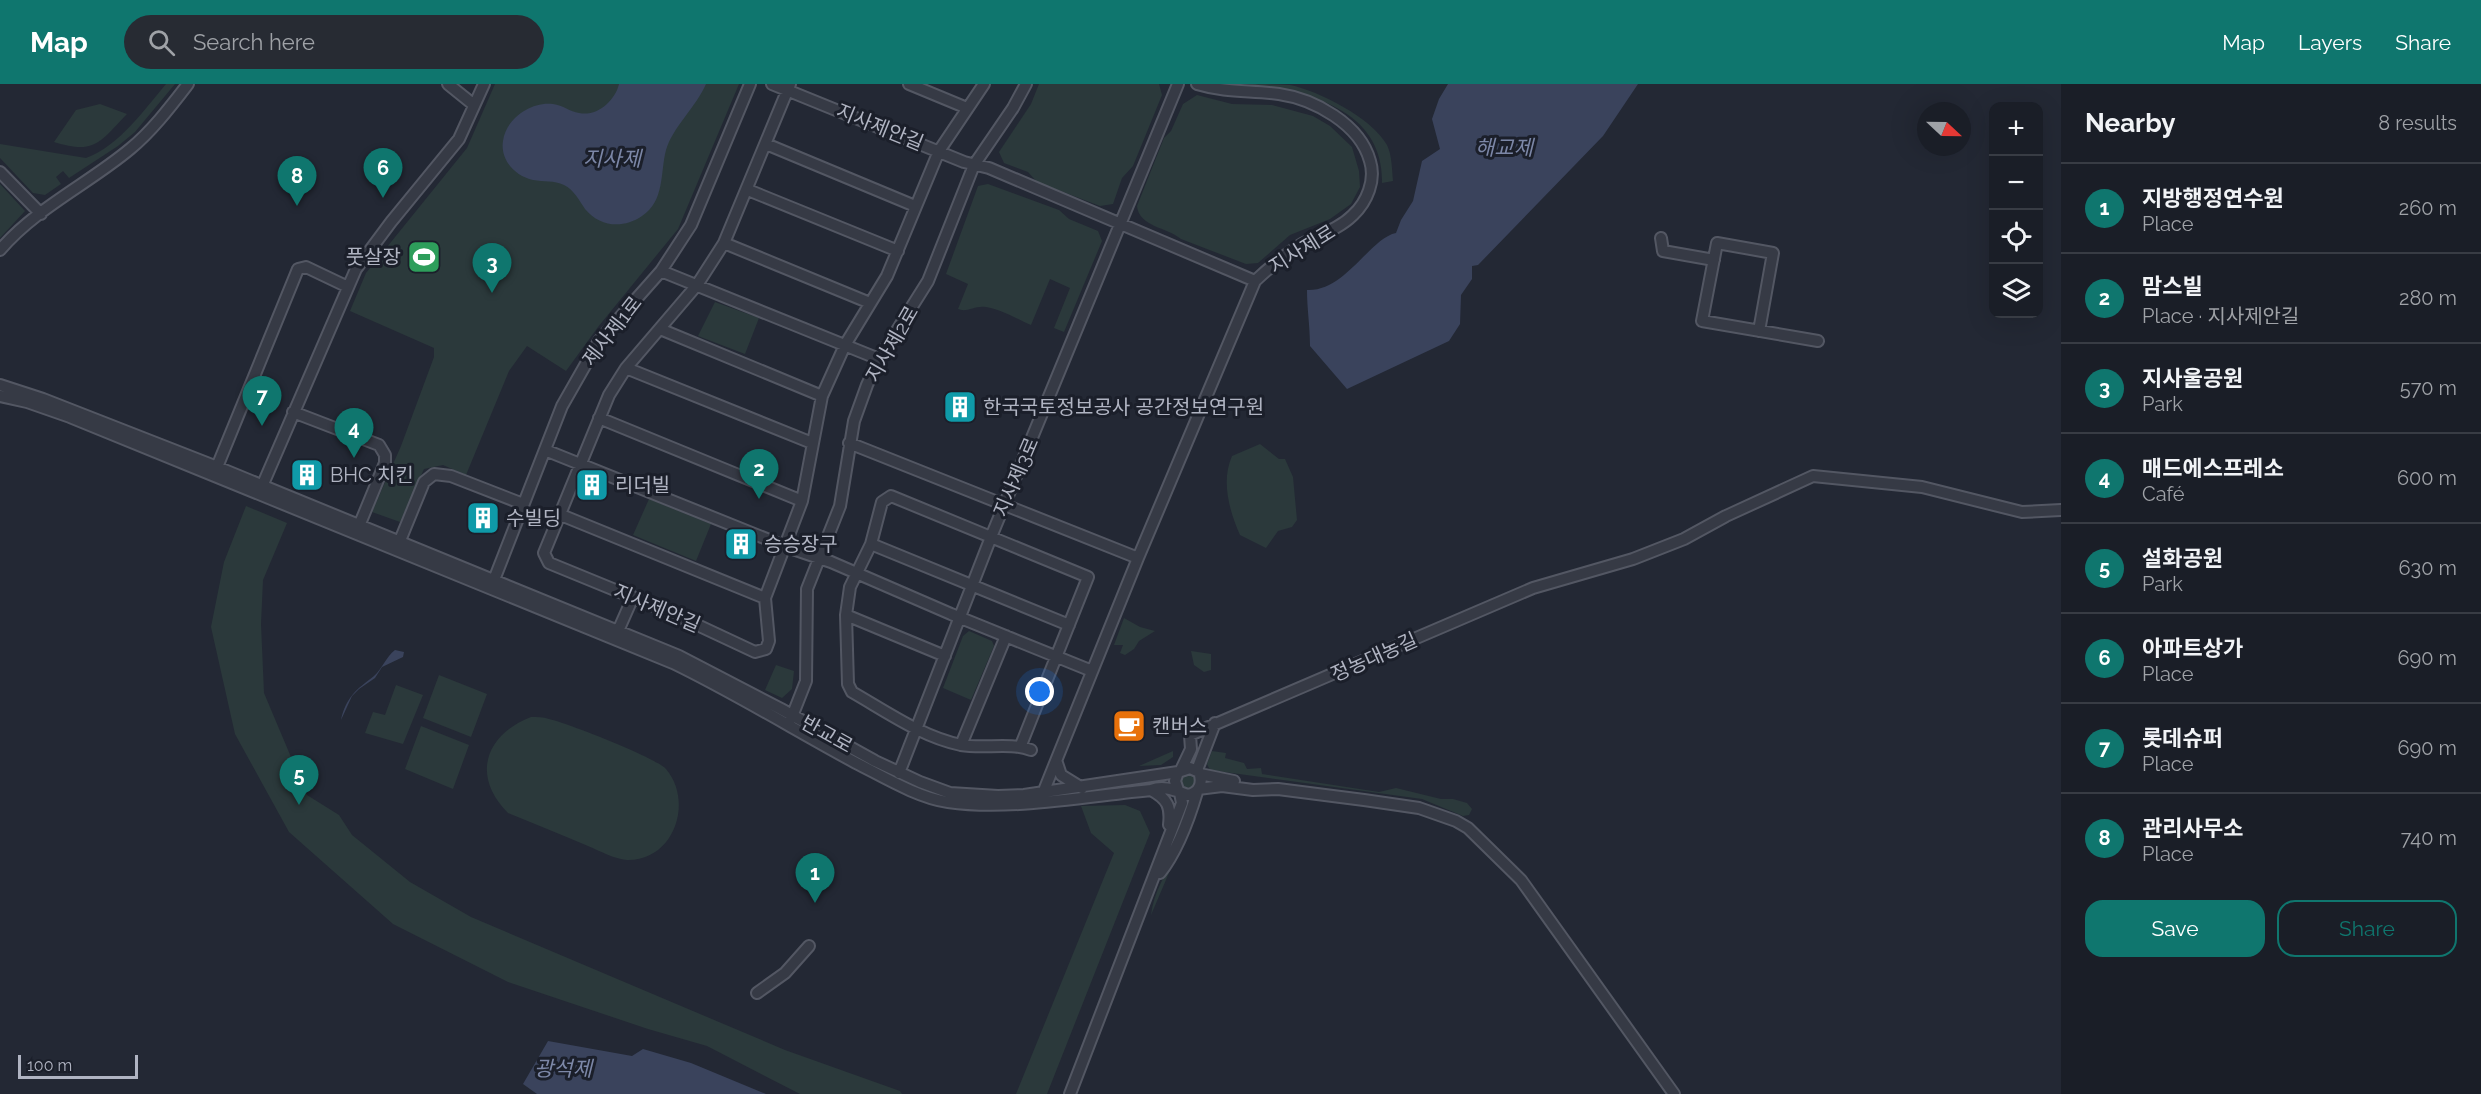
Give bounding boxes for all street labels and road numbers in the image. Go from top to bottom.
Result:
street label: 지사제안길 [833,99,927,155]
street label: 지사제로 [1264,219,1340,279]
street label: 제사제1로 [577,291,647,371]
street label: 지사제2로 [861,302,923,386]
street label: 지사제3로 [988,434,1044,520]
street label: 지사제안길 [610,579,704,637]
street label: 정농대농길 [1327,627,1421,687]
street label: 반교로 [797,710,857,758]

